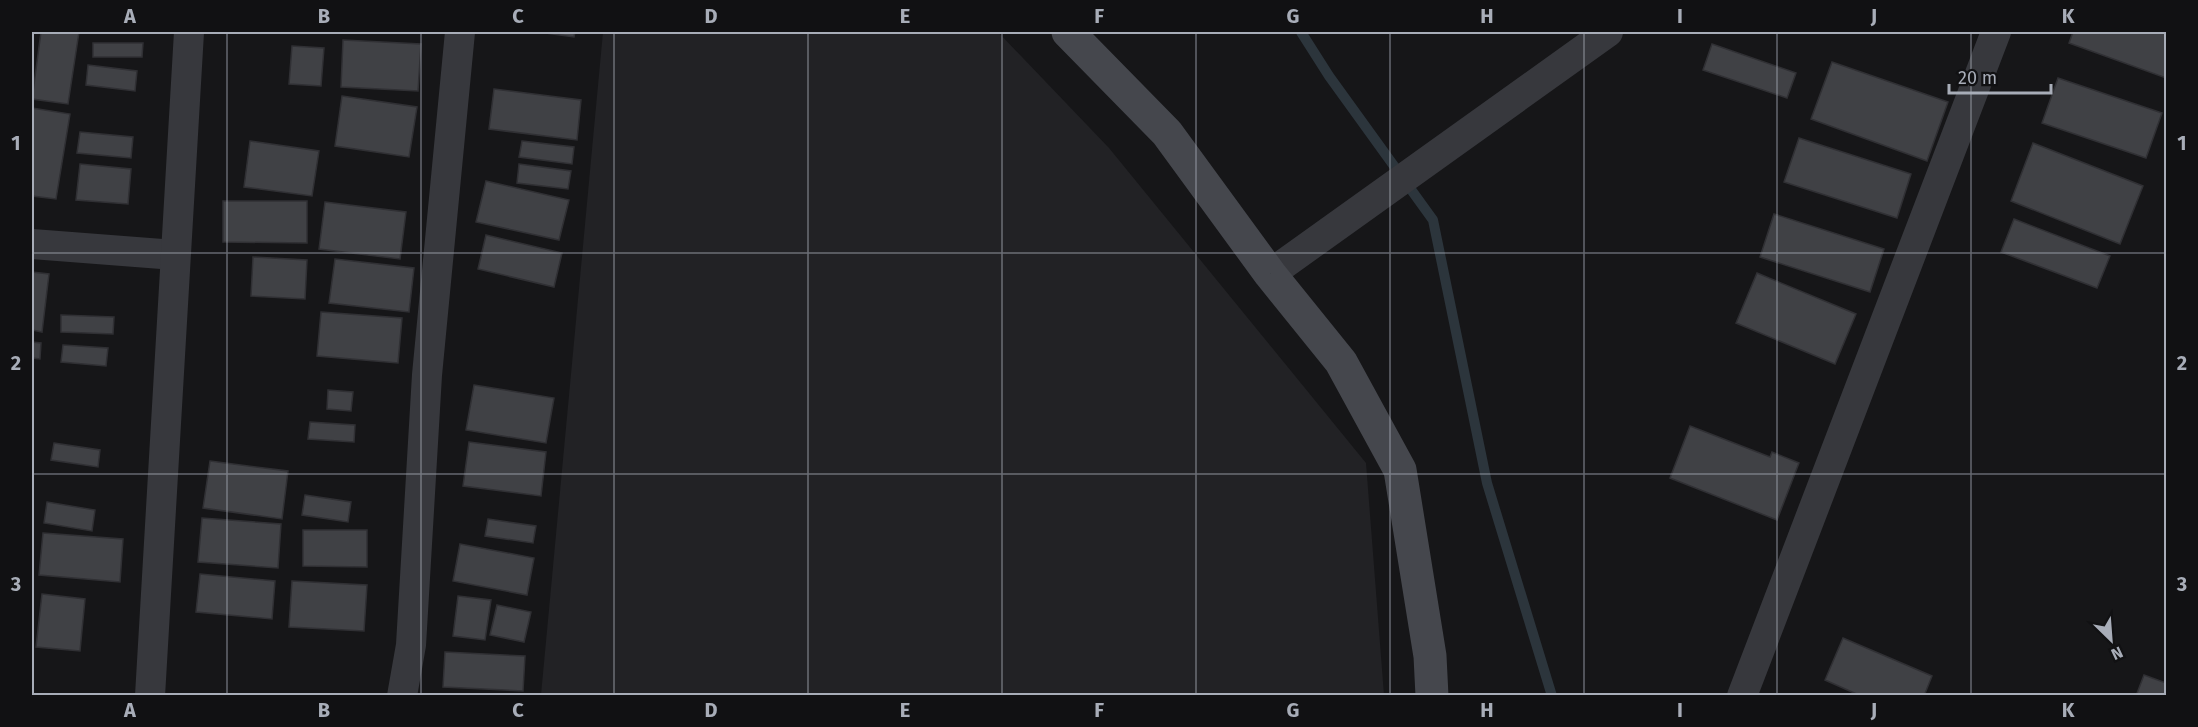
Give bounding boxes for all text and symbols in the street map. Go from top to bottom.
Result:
text: A [123,4,137,28]
text: B [318,4,330,28]
text: C [512,4,524,28]
text: D [704,4,718,28]
text: E [900,4,910,28]
text: F [1094,4,1104,28]
text: G [1287,4,1299,28]
text: H [1480,4,1494,28]
text: I [1677,4,1683,28]
text: J [1870,4,1877,28]
text: K [2062,4,2075,28]
scale bar [1949,57,2051,95]
text: 20 m [1958,67,1997,89]
text: 1 [11,131,21,155]
text: 1 [2177,131,2187,155]
text: 2 [11,351,21,375]
text: 2 [2177,351,2187,375]
text: 3 [10,572,21,596]
text: 3 [2176,572,2187,596]
north arrow [2081,610,2141,670]
text: N [2108,642,2126,664]
text: A [123,698,137,722]
text: B [318,698,330,722]
text: C [512,698,524,722]
text: D [704,698,718,722]
text: E [900,698,910,722]
text: F [1094,698,1104,722]
text: G [1287,698,1299,722]
text: H [1480,698,1494,722]
text: I [1677,698,1683,722]
text: J [1870,698,1877,722]
text: K [2062,698,2075,722]

